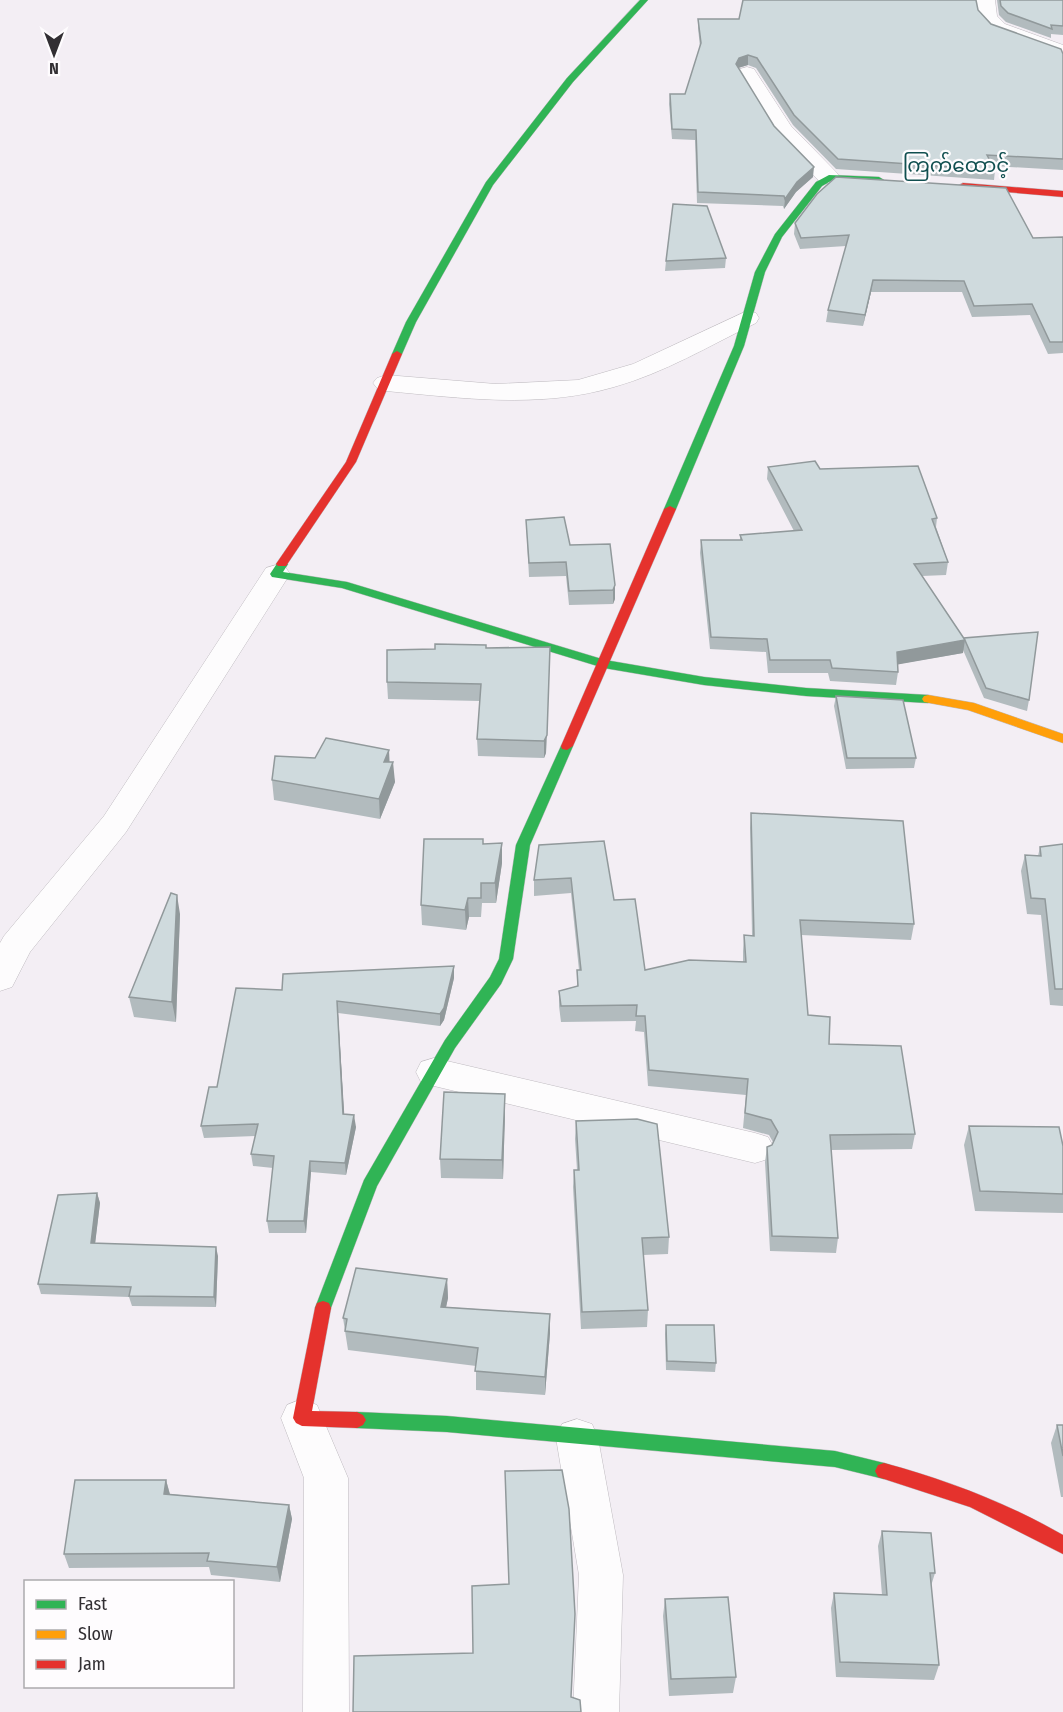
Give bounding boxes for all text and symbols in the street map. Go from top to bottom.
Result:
north arrow [24,24,84,84]
text: N [49,59,59,78]
district label: ကြက်ထောင့် [903,151,1009,181]
legend [24,1580,234,1688]
text: Fast [78,1593,107,1615]
text: Slow [78,1623,113,1645]
text: Jam [78,1653,106,1675]

